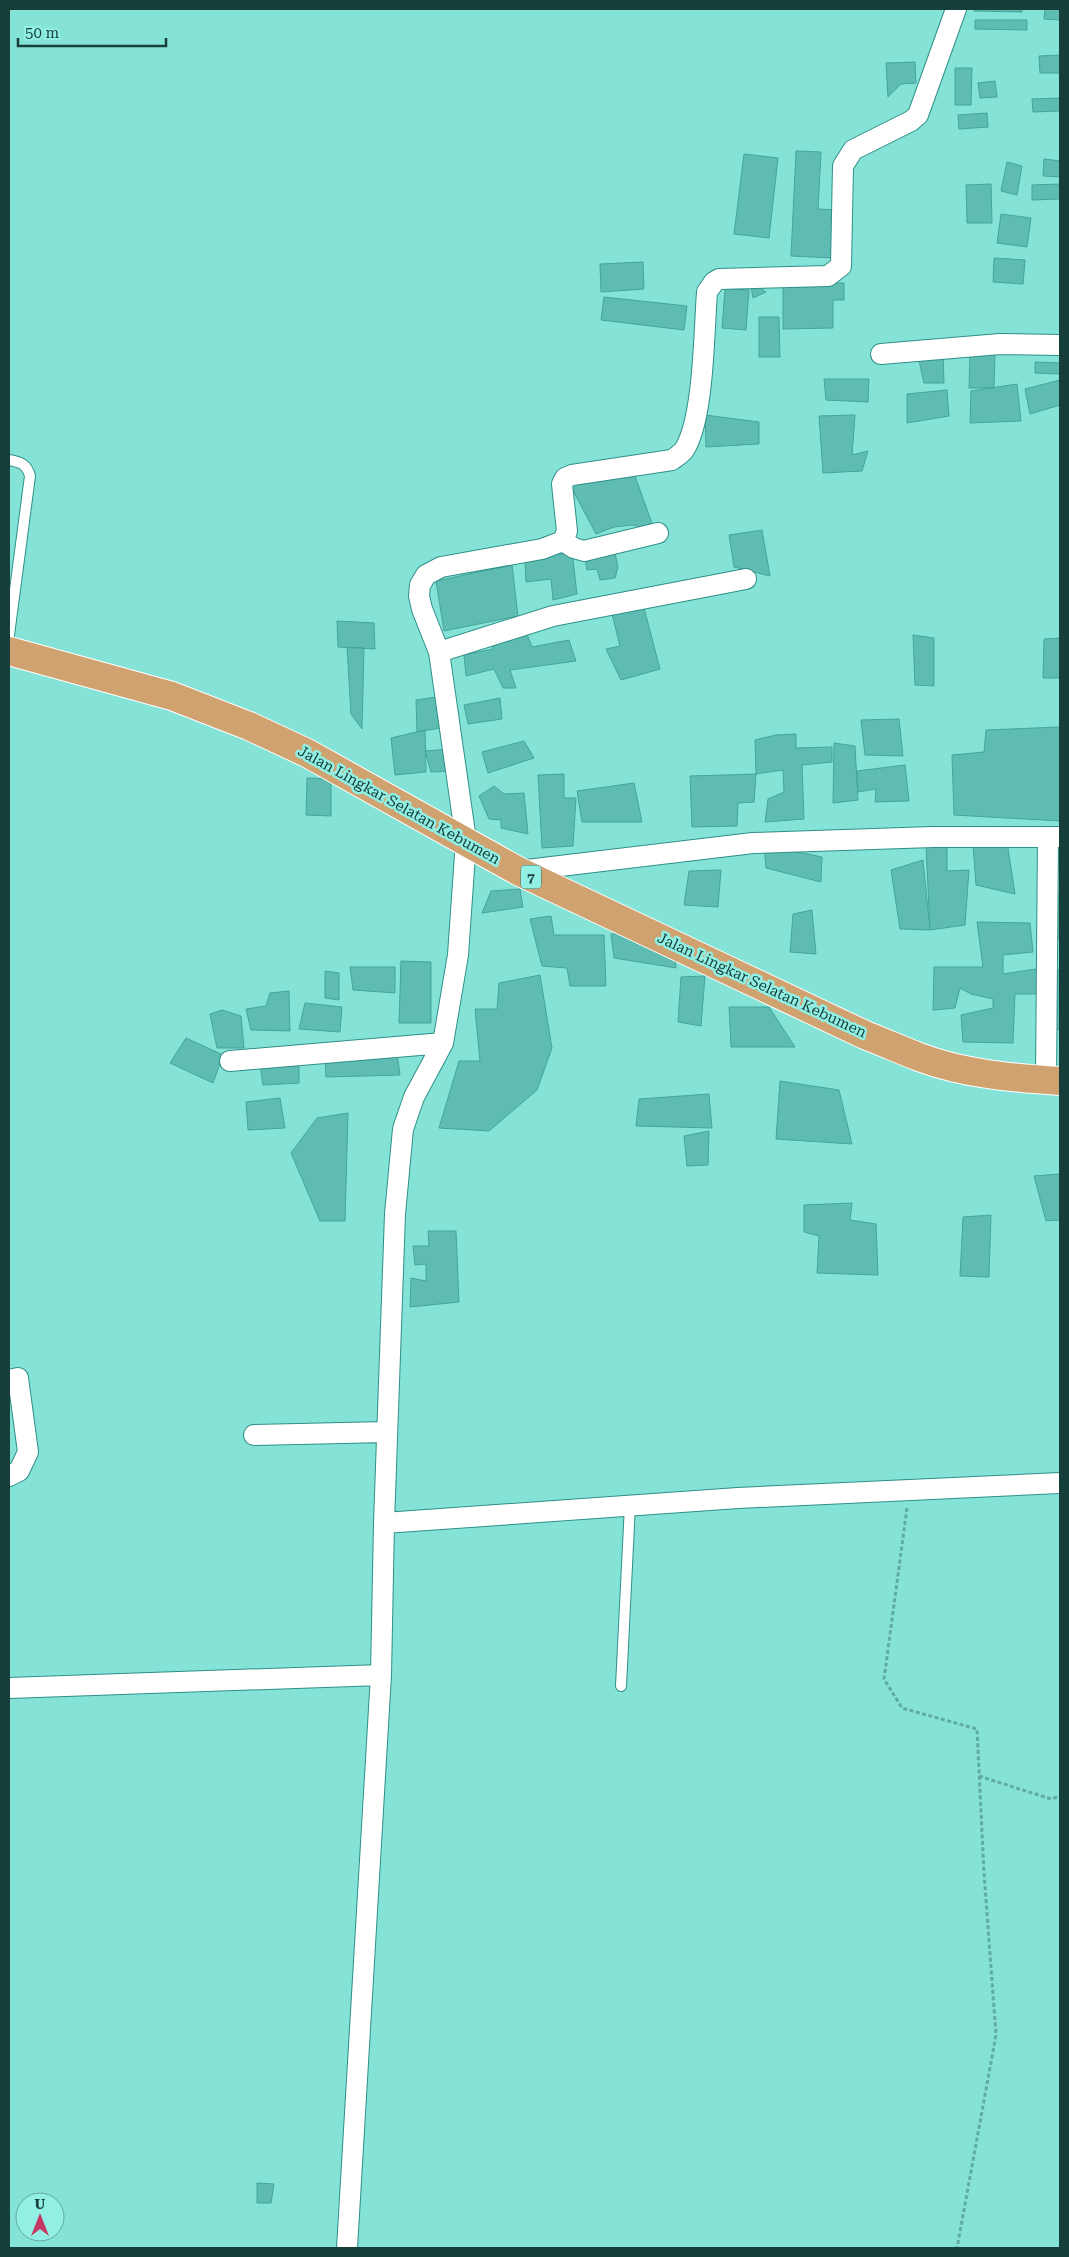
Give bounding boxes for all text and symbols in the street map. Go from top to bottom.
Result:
scale bar [18,15,165,47]
text: 50 m [25,24,60,42]
street label: Jalan Lingkar Selatan Kebumen [295,742,504,868]
road number: 7 [521,866,541,889]
street label: Jalan Lingkar Selatan Kebumen [655,929,870,1042]
north arrow [15,2192,65,2242]
text: U [35,2196,46,2212]

